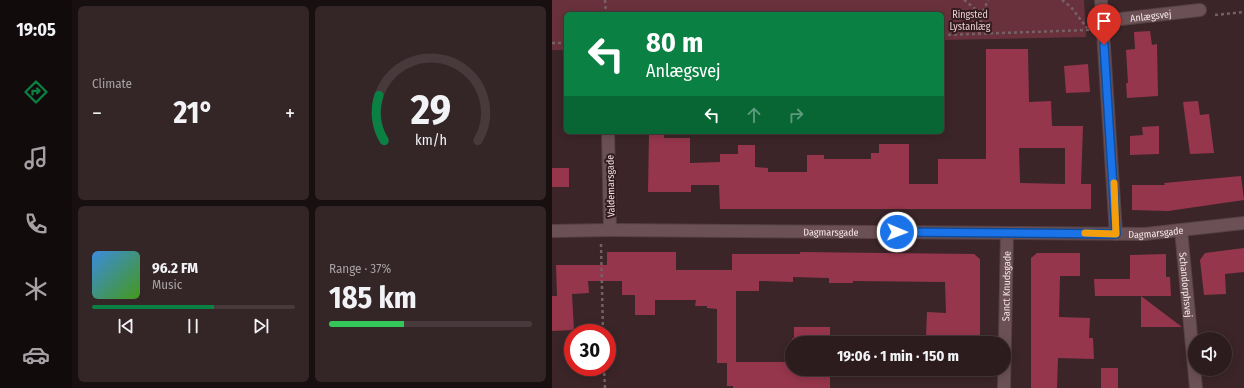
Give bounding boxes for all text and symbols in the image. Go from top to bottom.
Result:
pin [1087,4,1121,45]
street label: Anlægsvej [1129,8,1172,25]
park label: Ringsted Lystanlæg [950,9,991,33]
icon: arrive [1093,10,1115,32]
text: 19:05 [16,19,56,41]
text: 80 m [646,26,703,59]
icon: left [580,28,632,80]
text: Anlægsvej [646,60,721,82]
text: Climate [92,76,132,91]
icon: directions [22,78,50,106]
text: 29 [409,85,451,135]
text: 21° [173,95,214,131]
text: − [92,100,102,127]
text: + [285,100,295,127]
icon: left [701,104,723,126]
icon: ahead [743,104,765,126]
icon: right [785,104,807,126]
text: km/h [415,132,446,149]
icon: music [22,144,50,172]
street label: Valdemarsgade [604,155,618,217]
icon: phone [22,210,50,238]
position arrow [876,211,918,253]
street label: Dagmarsgade [1128,225,1184,241]
street label: Dagmarsgade [803,226,859,239]
street label: Sanct Knudsgade [1000,251,1014,321]
street label: Schandorphsvej [1176,252,1194,318]
text: 96.2 FM [152,259,198,277]
text: Range · 37% [329,261,391,276]
icon: climate [22,275,50,303]
text: Music [152,277,182,292]
text: 185 km [329,280,417,316]
icon: previous [115,315,137,337]
icon: pause [182,315,204,337]
icon: next [250,315,272,337]
speed limit sign: 30 [564,324,616,376]
map controls [1188,332,1232,376]
button: sound [1188,332,1232,376]
icon: car [22,341,50,369]
text: 19:06 · 1 min · 150 m [837,347,959,365]

